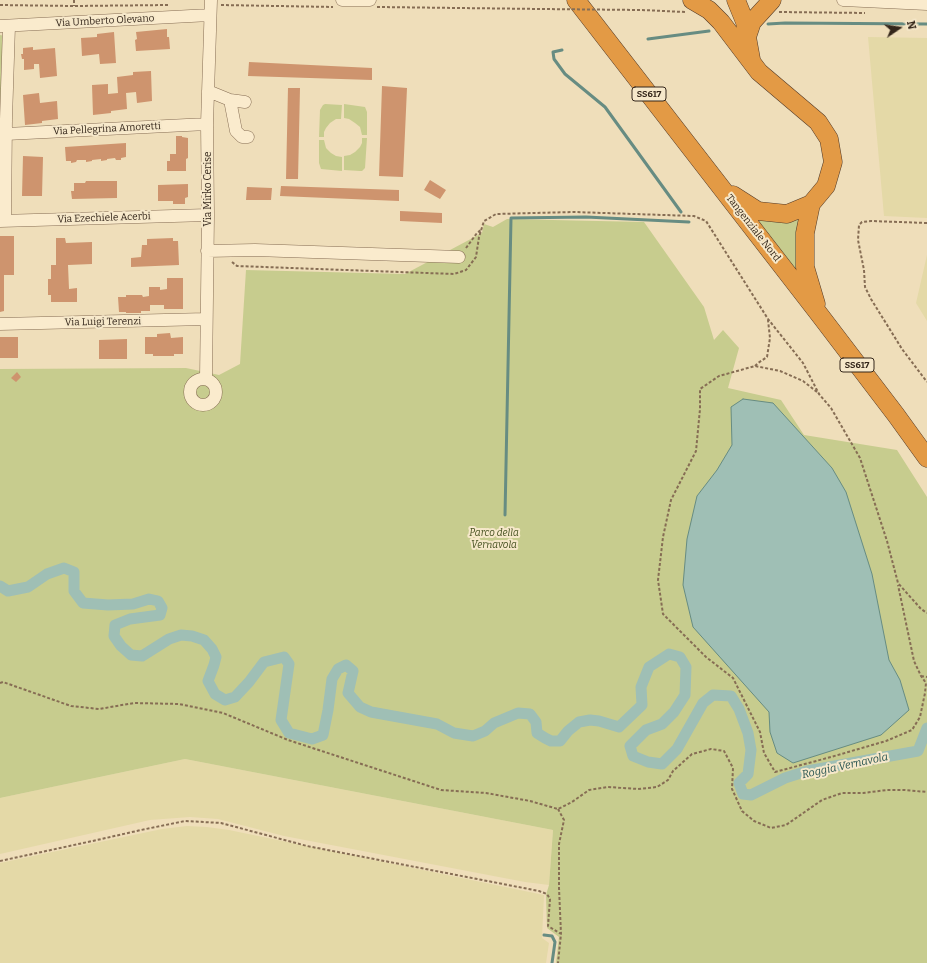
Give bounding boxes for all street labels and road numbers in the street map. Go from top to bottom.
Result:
street label: Via Umberto Olevano [55,12,155,30]
road number: SS617 [632,87,666,101]
street label: Via Pellegrina Amoretti [53,120,161,138]
street label: Via Mirko Cerise [202,151,214,227]
street label: Tangenziale Nord [723,192,783,264]
street label: Via Ezechiele Acerbi [57,210,151,226]
street label: Via Luigi Terenzi [65,315,141,329]
road number: SS617 [840,358,874,372]

